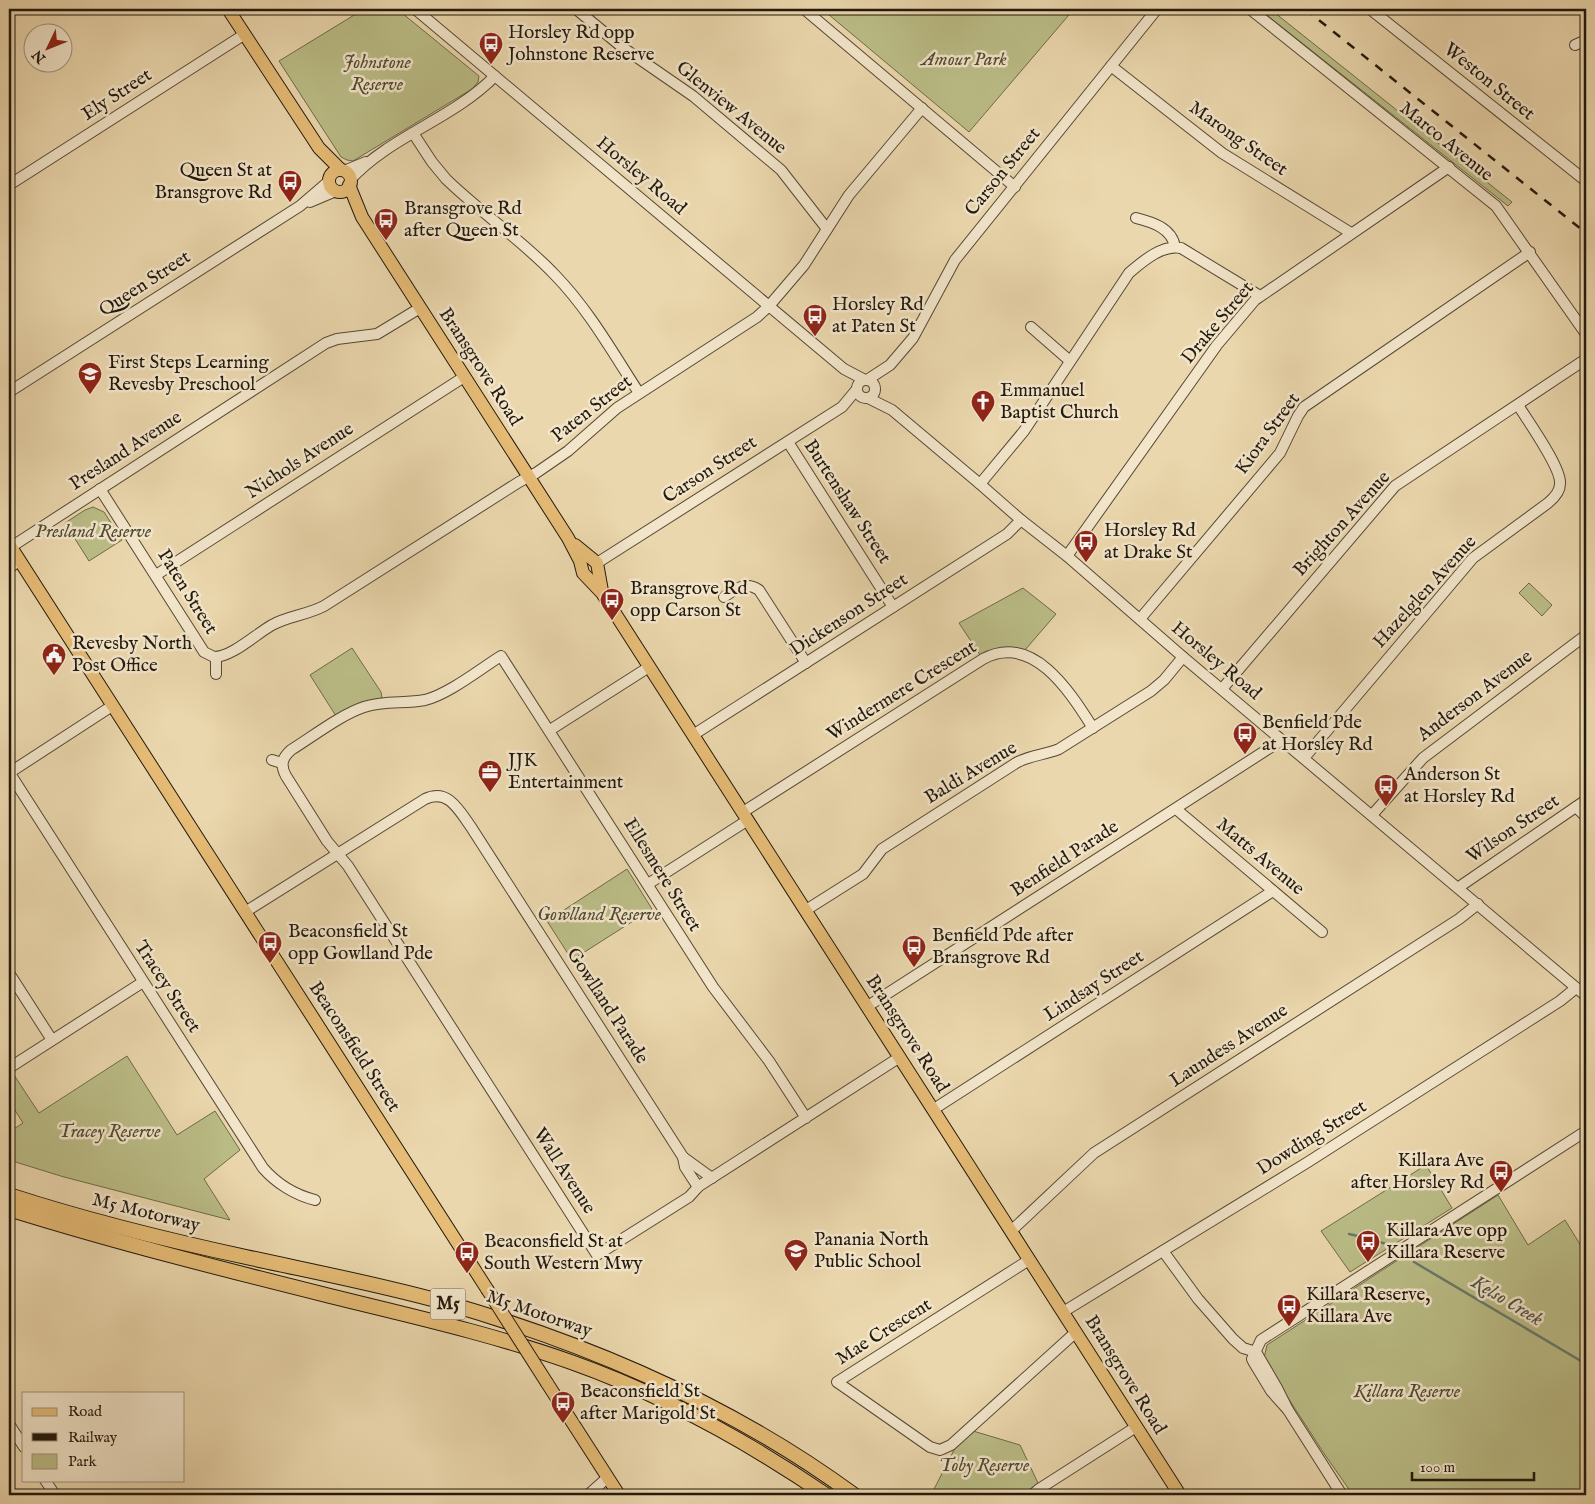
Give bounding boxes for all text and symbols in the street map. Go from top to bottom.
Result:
place label: Horsley Rd opp Johnstone Reserve [506,21,655,67]
north arrow [22,22,72,72]
bus stop icon: Horsley Rd opp Johnstone Reserve [478,31,504,65]
street label: Weston Street [1438,38,1540,126]
text: N [29,46,51,67]
park label: Amour Park [919,48,1007,72]
park label: Johnstone Reserve [343,51,412,97]
street label: Glenview Avenue [671,56,791,160]
street label: Ely Street [77,63,157,127]
street label: Marong Street [1184,96,1292,182]
street label: Marco Avenue [1394,97,1498,187]
street label: Carson Street [960,122,1046,221]
street label: Horsley Road [591,131,692,221]
place label: Queen St at Bransgrove Rd [154,159,273,205]
bus stop icon: Queen St at Bransgrove Rd [277,169,303,203]
place label: Bransgrove Rd after Queen St [404,197,522,243]
bus stop icon: Bransgrove Rd after Queen St [373,207,399,241]
street label: Queen Street [95,245,196,322]
street label: Drake Street [1176,276,1260,369]
place label: Horsley Rd at Paten St [832,293,925,339]
street label: Bransgrove Road [433,303,528,431]
bus stop icon: Horsley Rd at Paten St [802,303,828,337]
place label: First Steps Learning Revesby Preschool [108,351,269,397]
school or university icon: First Steps Learning Revesby Preschool [77,361,103,395]
street label: Paten Street [547,370,638,448]
place label: Emmanuel Baptist Church [1000,379,1119,425]
street label: Kiora Street [1230,388,1306,480]
church icon: Emmanuel Baptist Church [970,389,996,423]
street label: Presland Avenue [65,406,187,496]
street label: Nichols Avenue [242,417,359,505]
street label: Carson Street [659,431,762,509]
street label: Burtenshaw Street [798,435,896,569]
street label: Brighton Avenue [1288,466,1396,582]
place label: Horsley Rd at Drake St [1104,519,1197,565]
park label: Presland Reserve [35,520,152,544]
bus stop icon: Horsley Rd at Drake St [1073,529,1099,563]
street label: Hazelglen Avenue [1368,530,1482,653]
street label: Paten Street [151,545,223,639]
street label: Dickenson Street [786,568,913,662]
place label: Bransgrove Rd opp Carson St [630,577,748,623]
bus stop icon: Bransgrove Rd opp Carson St [599,587,625,621]
street label: Horsley Road [1166,616,1267,706]
place label: Revesby North Post Office [72,632,192,678]
street label: Windermere Crescent [823,635,982,747]
public building icon: Revesby North Post Office [41,642,67,676]
street label: Anderson Avenue [1412,645,1538,748]
place label: Benfield Pde at Horsley Rd [1262,711,1373,757]
bus stop icon: Benfield Pde at Horsley Rd [1232,721,1258,755]
street label: Baldi Avenue [921,736,1022,810]
place label: JJK Entertainment [506,749,624,795]
office icon: JJK Entertainment [477,759,503,793]
place label: Anderson St at Horsley Rd [1403,763,1515,809]
bus stop icon: Anderson St at Horsley Rd [1373,773,1399,807]
street label: Wilson Street [1462,789,1564,869]
street label: Matts Avenue [1211,813,1309,901]
street label: Ellesmere Street [618,814,707,937]
street label: Benfield Parade [1007,815,1124,903]
park label: Gowlland Reserve [537,903,662,927]
place label: Beaconsfield St opp Gowlland Pde [288,920,433,966]
place label: Benfield Pde after Bransgrove Rd [932,924,1074,970]
bus stop icon: Beaconsfield St opp Gowlland Pde [257,930,283,964]
bus stop icon: Benfield Pde after Bransgrove Rd [901,934,927,968]
street label: Tracey Street [128,936,206,1038]
street label: Gowlland Parade [561,943,654,1069]
street label: Lindsay Street [1040,945,1149,1027]
street label: Bransgrove Road [860,970,955,1098]
street label: Beaconsfield Street [303,977,405,1117]
street label: Laundess Avenue [1165,999,1293,1093]
street label: Dowding Street [1253,1095,1372,1181]
park label: Tracey Reserve [57,1120,161,1144]
street label: Wall Avenue [527,1123,601,1219]
place label: Killara Ave after Horsley Rd [1351,1149,1485,1195]
bus stop icon: Killara Ave after Horsley Rd [1488,1159,1514,1193]
street label: M5 Motorway [90,1188,203,1238]
place label: Killara Ave opp Killara Reserve [1386,1219,1507,1265]
place label: Panania North Public School [814,1228,929,1274]
bus stop icon: Killara Ave opp Killara Reserve [1355,1229,1381,1263]
place label: Beaconsfield St at South Western Mwy [484,1230,643,1276]
school or university icon: Panania North Public School [783,1238,809,1272]
bus stop icon: Beaconsfield St at South Western Mwy [454,1240,480,1274]
water label: Kelso Creek [1466,1269,1547,1332]
place label: Killara Reserve, Killara Ave [1306,1283,1430,1329]
street label: M5 Motorway [483,1285,596,1344]
road number: M5 [430,1288,466,1320]
street label: Mae Crescent [832,1293,937,1371]
bus stop icon: Killara Reserve, Killara Ave [1276,1293,1302,1327]
street label: Bransgrove Road [1079,1311,1172,1440]
place label: Beaconsfield St after Marigold St [580,1380,716,1426]
park label: Killara Reserve [1353,1380,1461,1404]
bus stop icon: Beaconsfield St after Marigold St [550,1390,576,1424]
legend [22,1392,185,1482]
text: Road [68,1402,103,1421]
text: Railway [68,1428,118,1447]
scale bar [1412,1449,1535,1481]
text: Park [68,1452,98,1471]
park label: Toby Reserve [939,1454,1030,1478]
text: 100 m [1420,1458,1456,1477]

